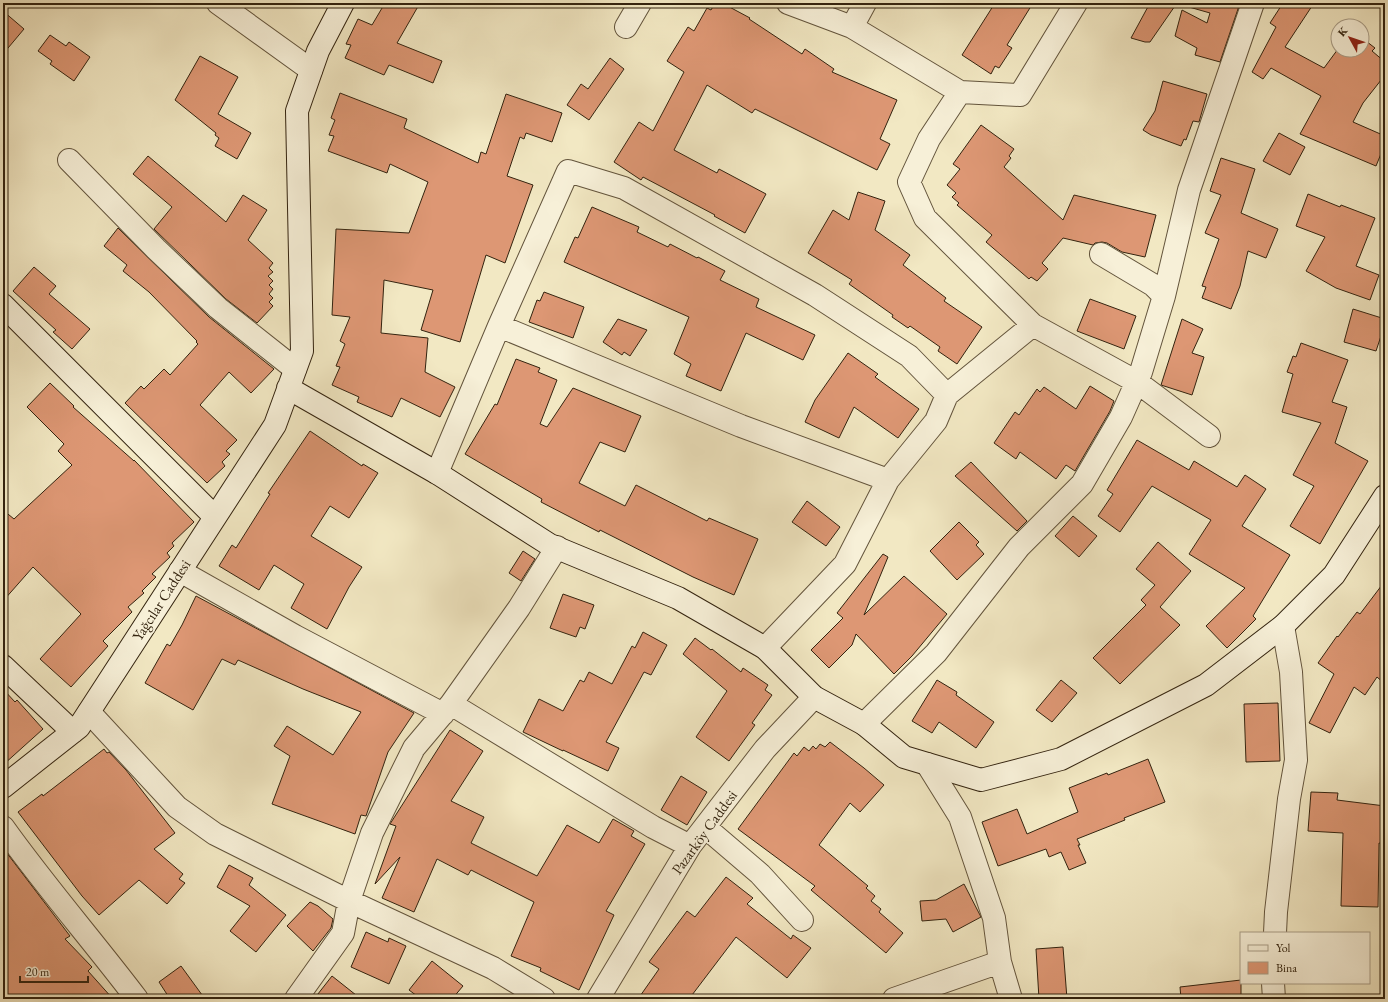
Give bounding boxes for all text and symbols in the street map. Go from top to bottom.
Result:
north arrow [1330,18,1370,58]
text: K [1334,23,1351,39]
street label: Yağcılar Caddesi [128,556,194,644]
street label: Pazarköy Caddesi [667,786,741,878]
legend [1240,932,1370,984]
text: Yol [1276,940,1290,956]
scale bar [20,958,88,984]
text: Bina [1276,960,1297,976]
text: 20 m [26,964,50,980]

